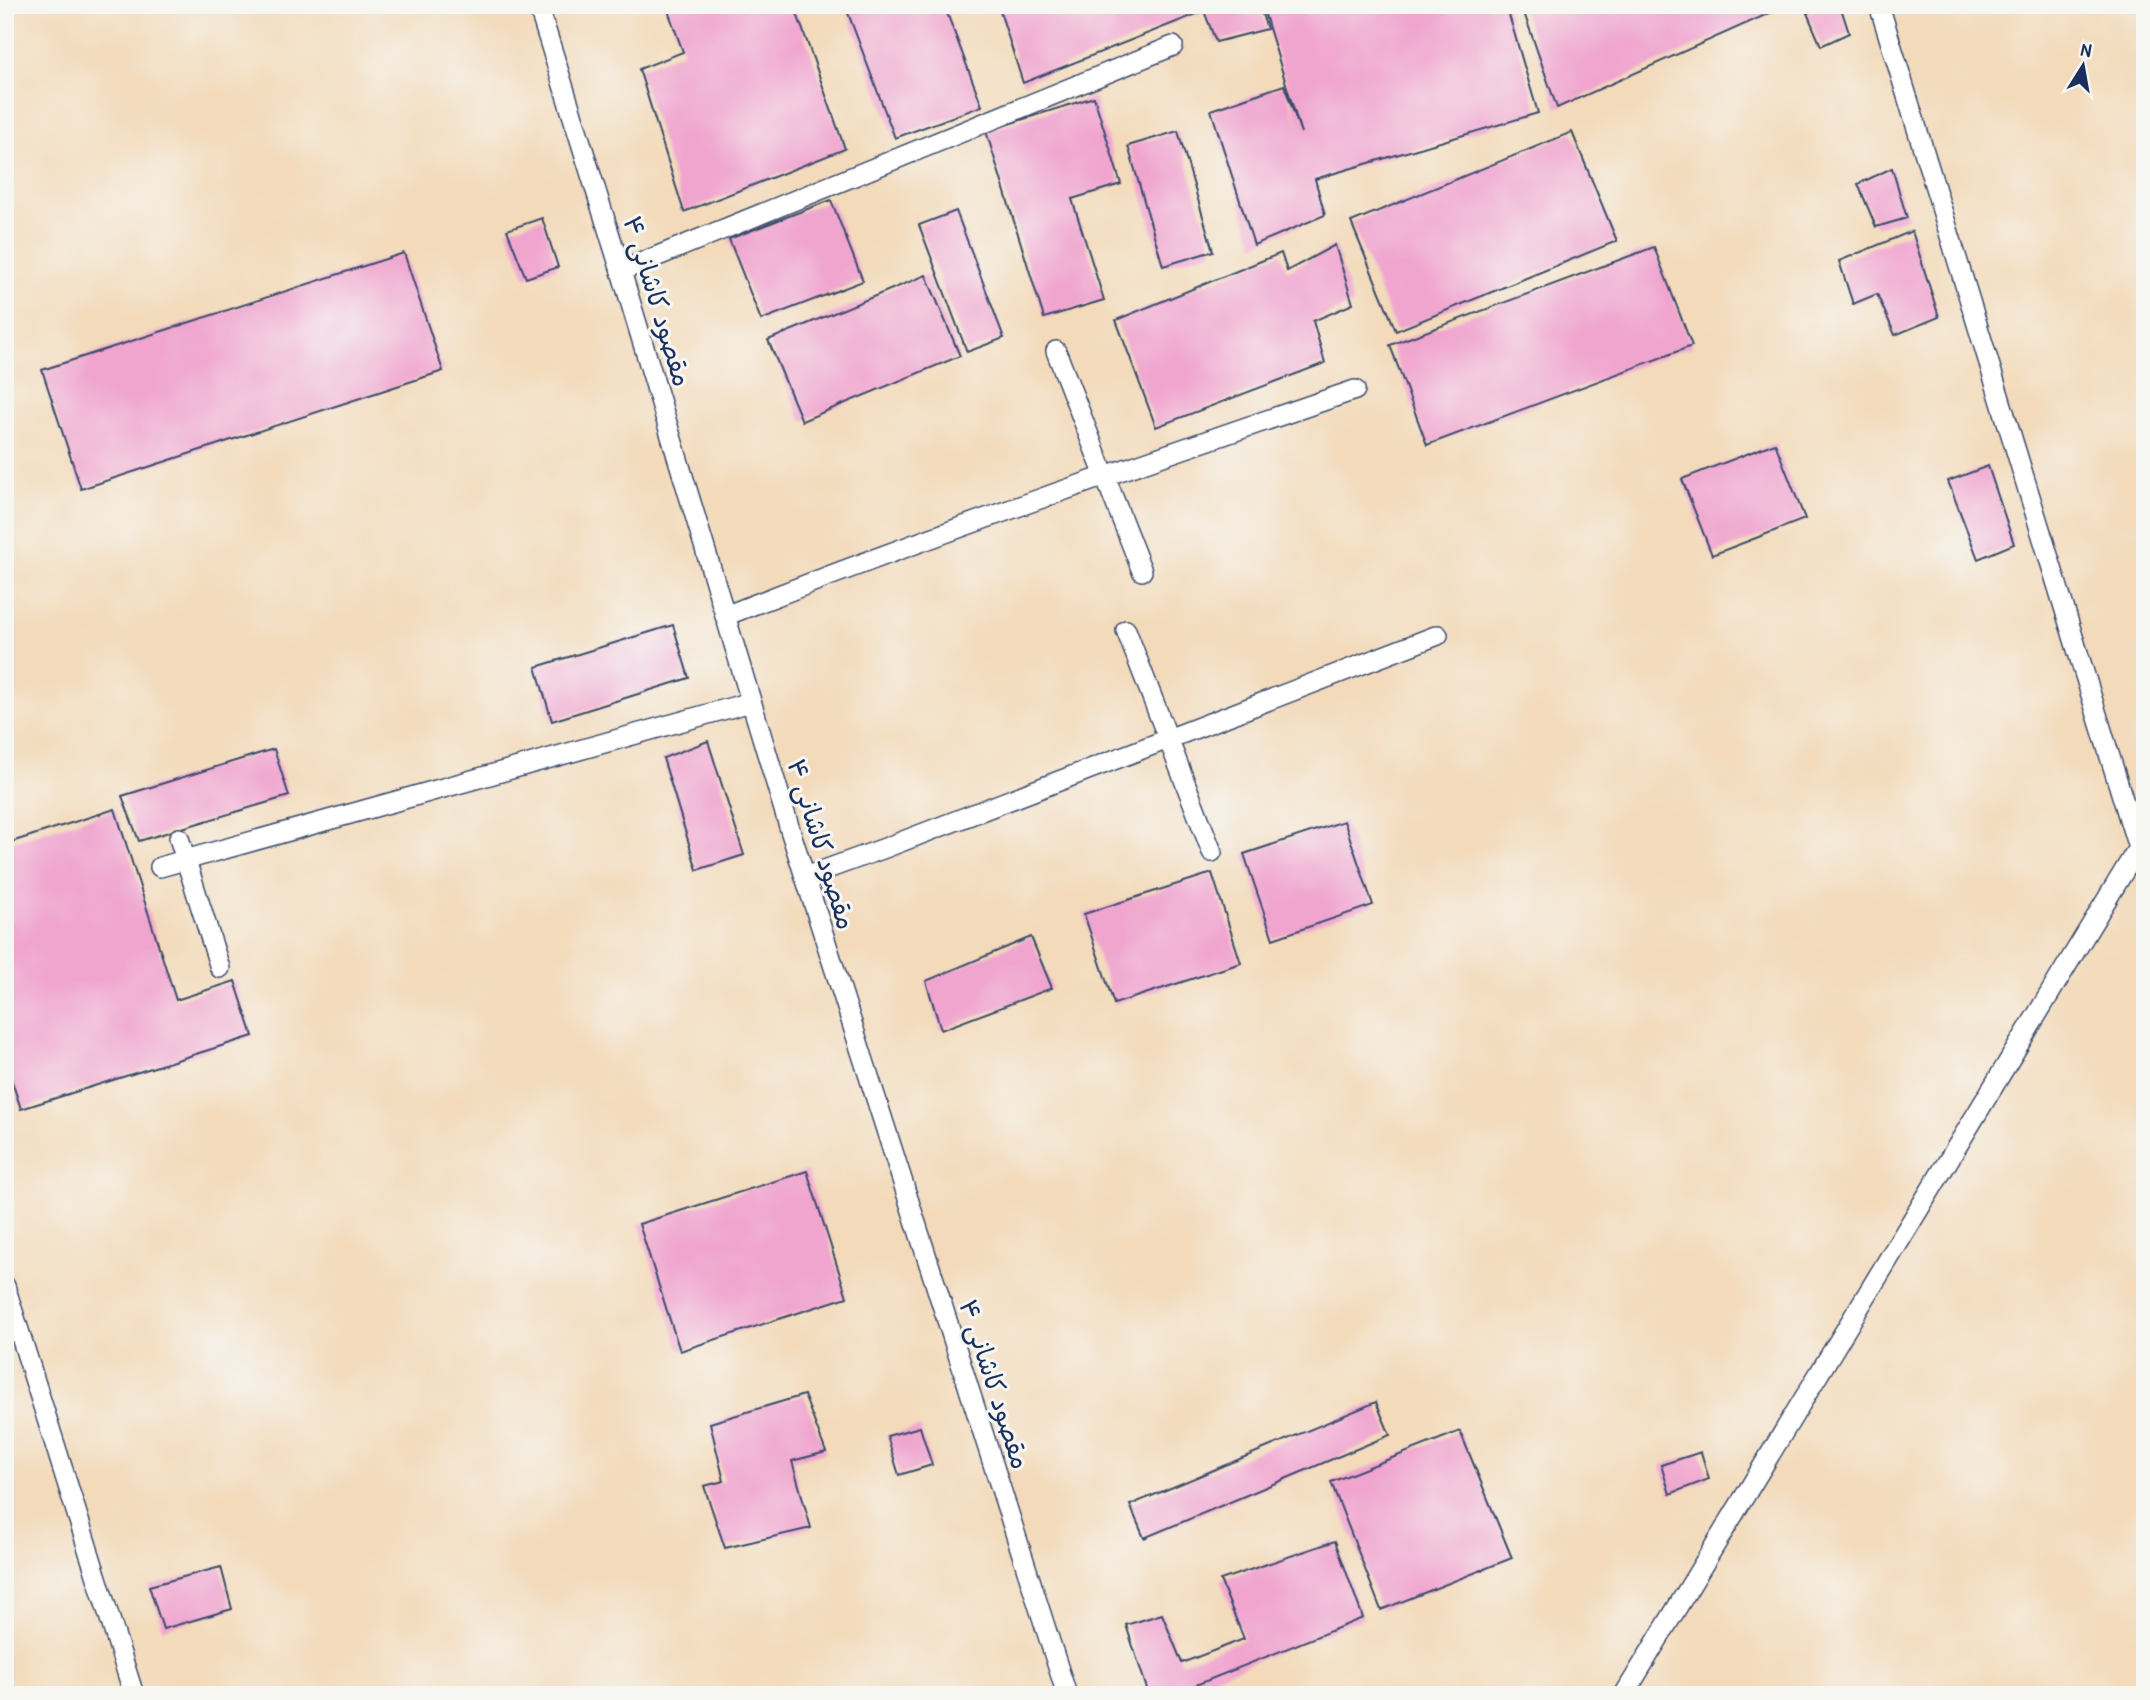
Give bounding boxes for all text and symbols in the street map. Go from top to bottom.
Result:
north arrow [2048,32,2118,102]
text: N [2079,36,2094,63]
street label: مقصود کاشانی ۴ [615,211,701,391]
street label: مقصود کاشانی ۴ [779,754,865,934]
street label: مقصود کاشانی ۴ [951,1295,1039,1473]

